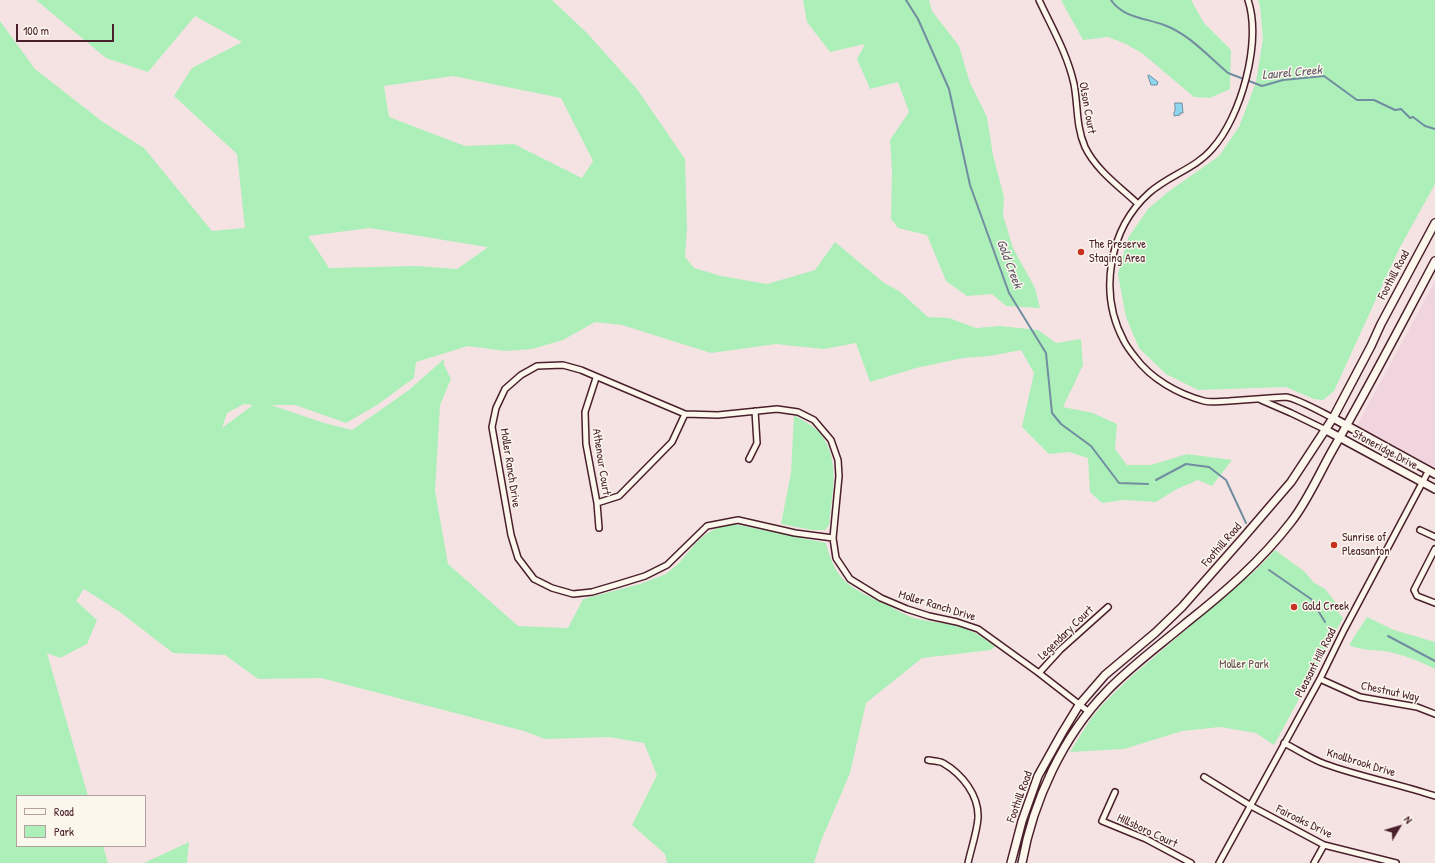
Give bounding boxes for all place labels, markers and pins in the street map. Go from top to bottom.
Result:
place label: The Preserve Staging Area [1089,238,1146,266]
marker: The Preserve Staging Area [1076,247,1086,257]
place label: Sunrise of Pleasanton [1342,531,1390,559]
marker: Sunrise of Pleasanton [1329,540,1339,550]
place label: Gold Creek [1302,600,1349,614]
marker: Gold Creek [1289,602,1299,612]

